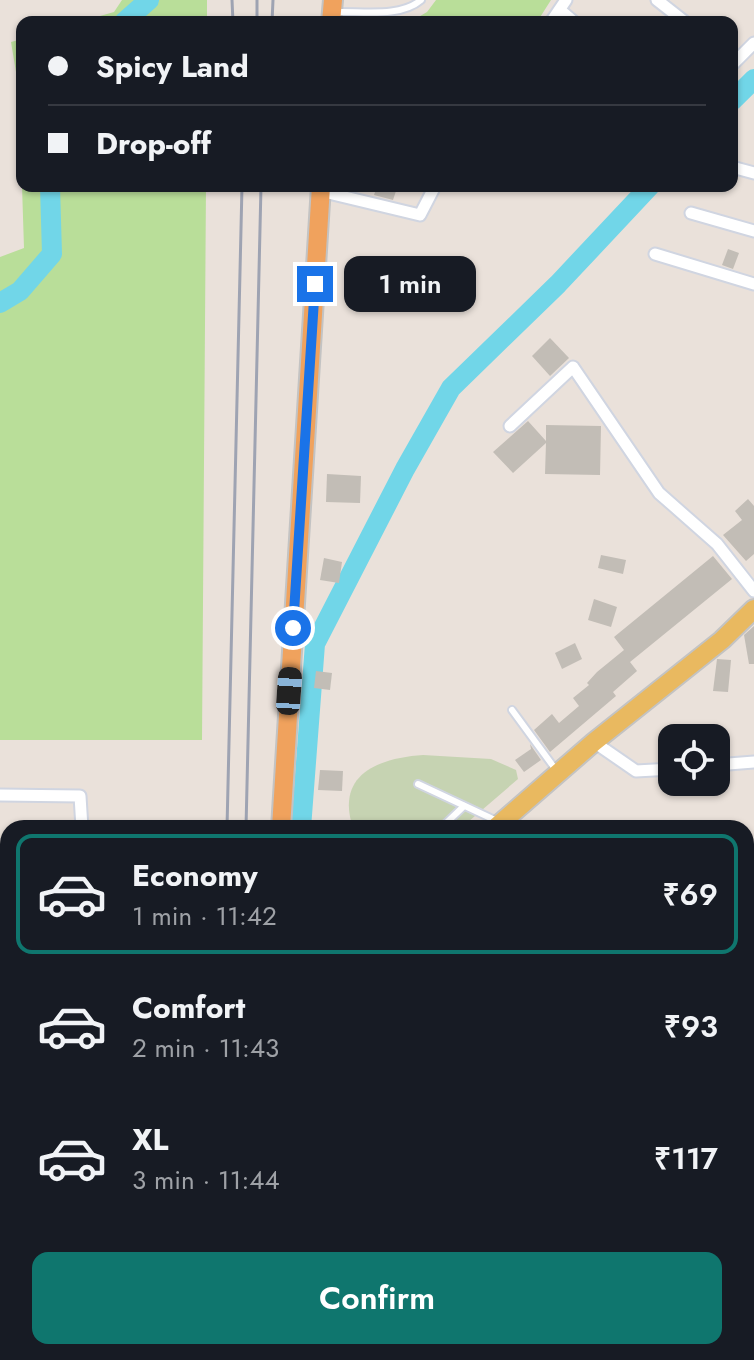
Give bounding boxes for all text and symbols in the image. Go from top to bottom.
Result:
text: Spicy Land [96,45,249,88]
text: Drop-off [96,122,211,165]
callout: 1 min [343,256,475,312]
text: 1 min [378,265,442,303]
route end [297,266,333,302]
route start [275,610,311,646]
car [275,666,303,716]
map controls [658,724,730,796]
button: locate [658,724,730,796]
text: Economy [132,854,258,897]
icon: car [36,858,108,930]
text: ₹69 [662,873,718,916]
text: 1 min · 11:42 [132,897,277,935]
text: Comfort [132,986,245,1029]
icon: car [36,990,108,1062]
text: ₹93 [664,1005,718,1048]
text: 2 min · 11:43 [132,1029,279,1067]
text: XL [132,1118,168,1161]
icon: car [36,1122,108,1194]
text: ₹117 [654,1137,718,1180]
text: 3 min · 11:44 [132,1161,280,1199]
button: Confirm [32,1252,722,1344]

